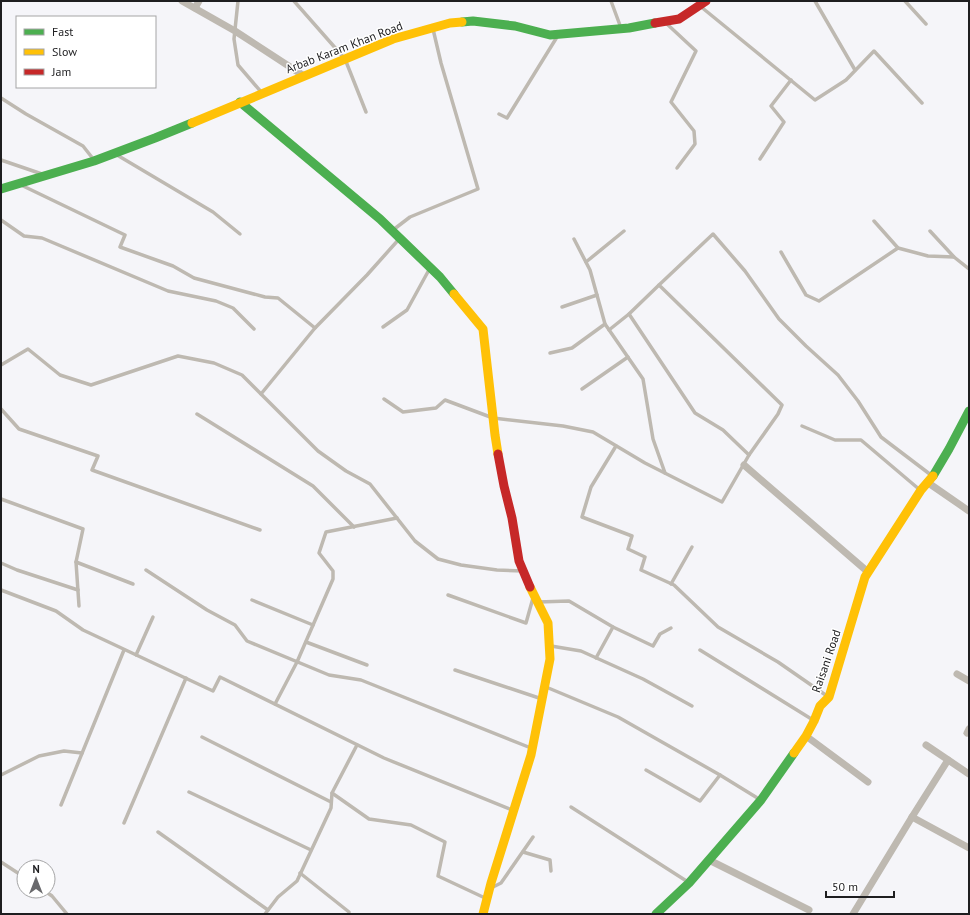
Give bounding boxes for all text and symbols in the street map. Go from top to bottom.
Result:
legend [16,16,156,88]
street label: Arbab Karam Khan Road [283,18,405,76]
text: Fast [52,24,73,39]
text: Slow [52,44,77,59]
text: Jam [51,64,71,79]
street label: Raisani Road [808,628,844,694]
north arrow [16,859,56,899]
text: N [32,862,40,876]
scale bar [826,873,894,899]
text: 50 m [832,879,858,894]

